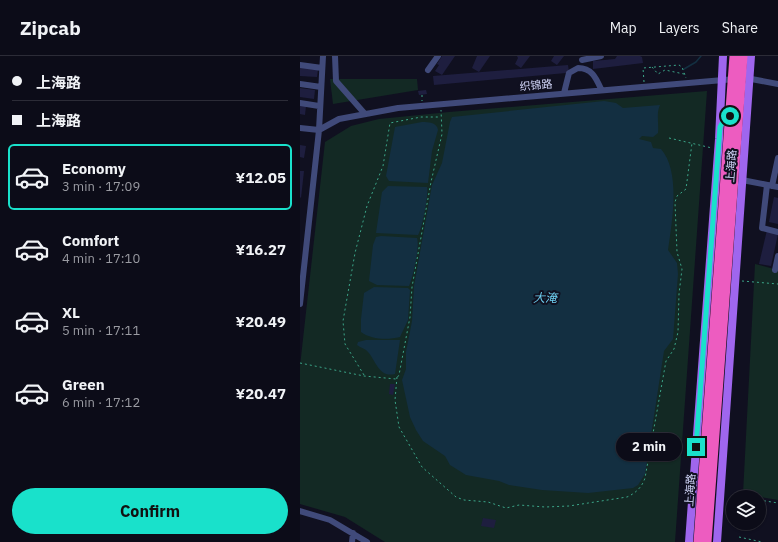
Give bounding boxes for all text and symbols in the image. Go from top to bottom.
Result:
text: Zipcab [20,16,81,40]
text: Map [610,19,637,37]
text: Layers [659,19,700,37]
text: Share [722,19,758,37]
text: 上海路 [36,73,81,92]
street label: 织锦路 [519,77,553,93]
route start [721,107,739,125]
text: 上海路 [36,111,81,130]
street label: 上海路 [723,149,739,183]
icon: car [14,159,50,195]
text: Economy [62,159,126,178]
text: ¥12.05 [236,168,286,187]
text: 3 min · 17:09 [62,178,140,195]
icon: car [14,231,50,267]
text: Comfort [62,231,119,250]
text: ¥16.27 [236,240,286,259]
text: 4 min · 17:10 [62,250,140,267]
water label: 大淹 [533,290,559,305]
icon: car [14,303,50,339]
text: XL [62,303,80,322]
text: ¥20.49 [236,312,286,331]
text: 5 min · 17:11 [62,322,140,339]
icon: car [14,375,50,411]
text: Green [62,375,105,394]
text: ¥20.47 [236,384,286,403]
text: 6 min · 17:12 [62,394,140,411]
callout: 2 min [616,433,682,461]
text: 2 min [632,438,666,455]
route end [687,438,705,456]
street label: 上海路 [682,473,698,507]
button: Confirm [12,488,288,534]
map controls [726,490,766,530]
button: layers [726,490,766,530]

